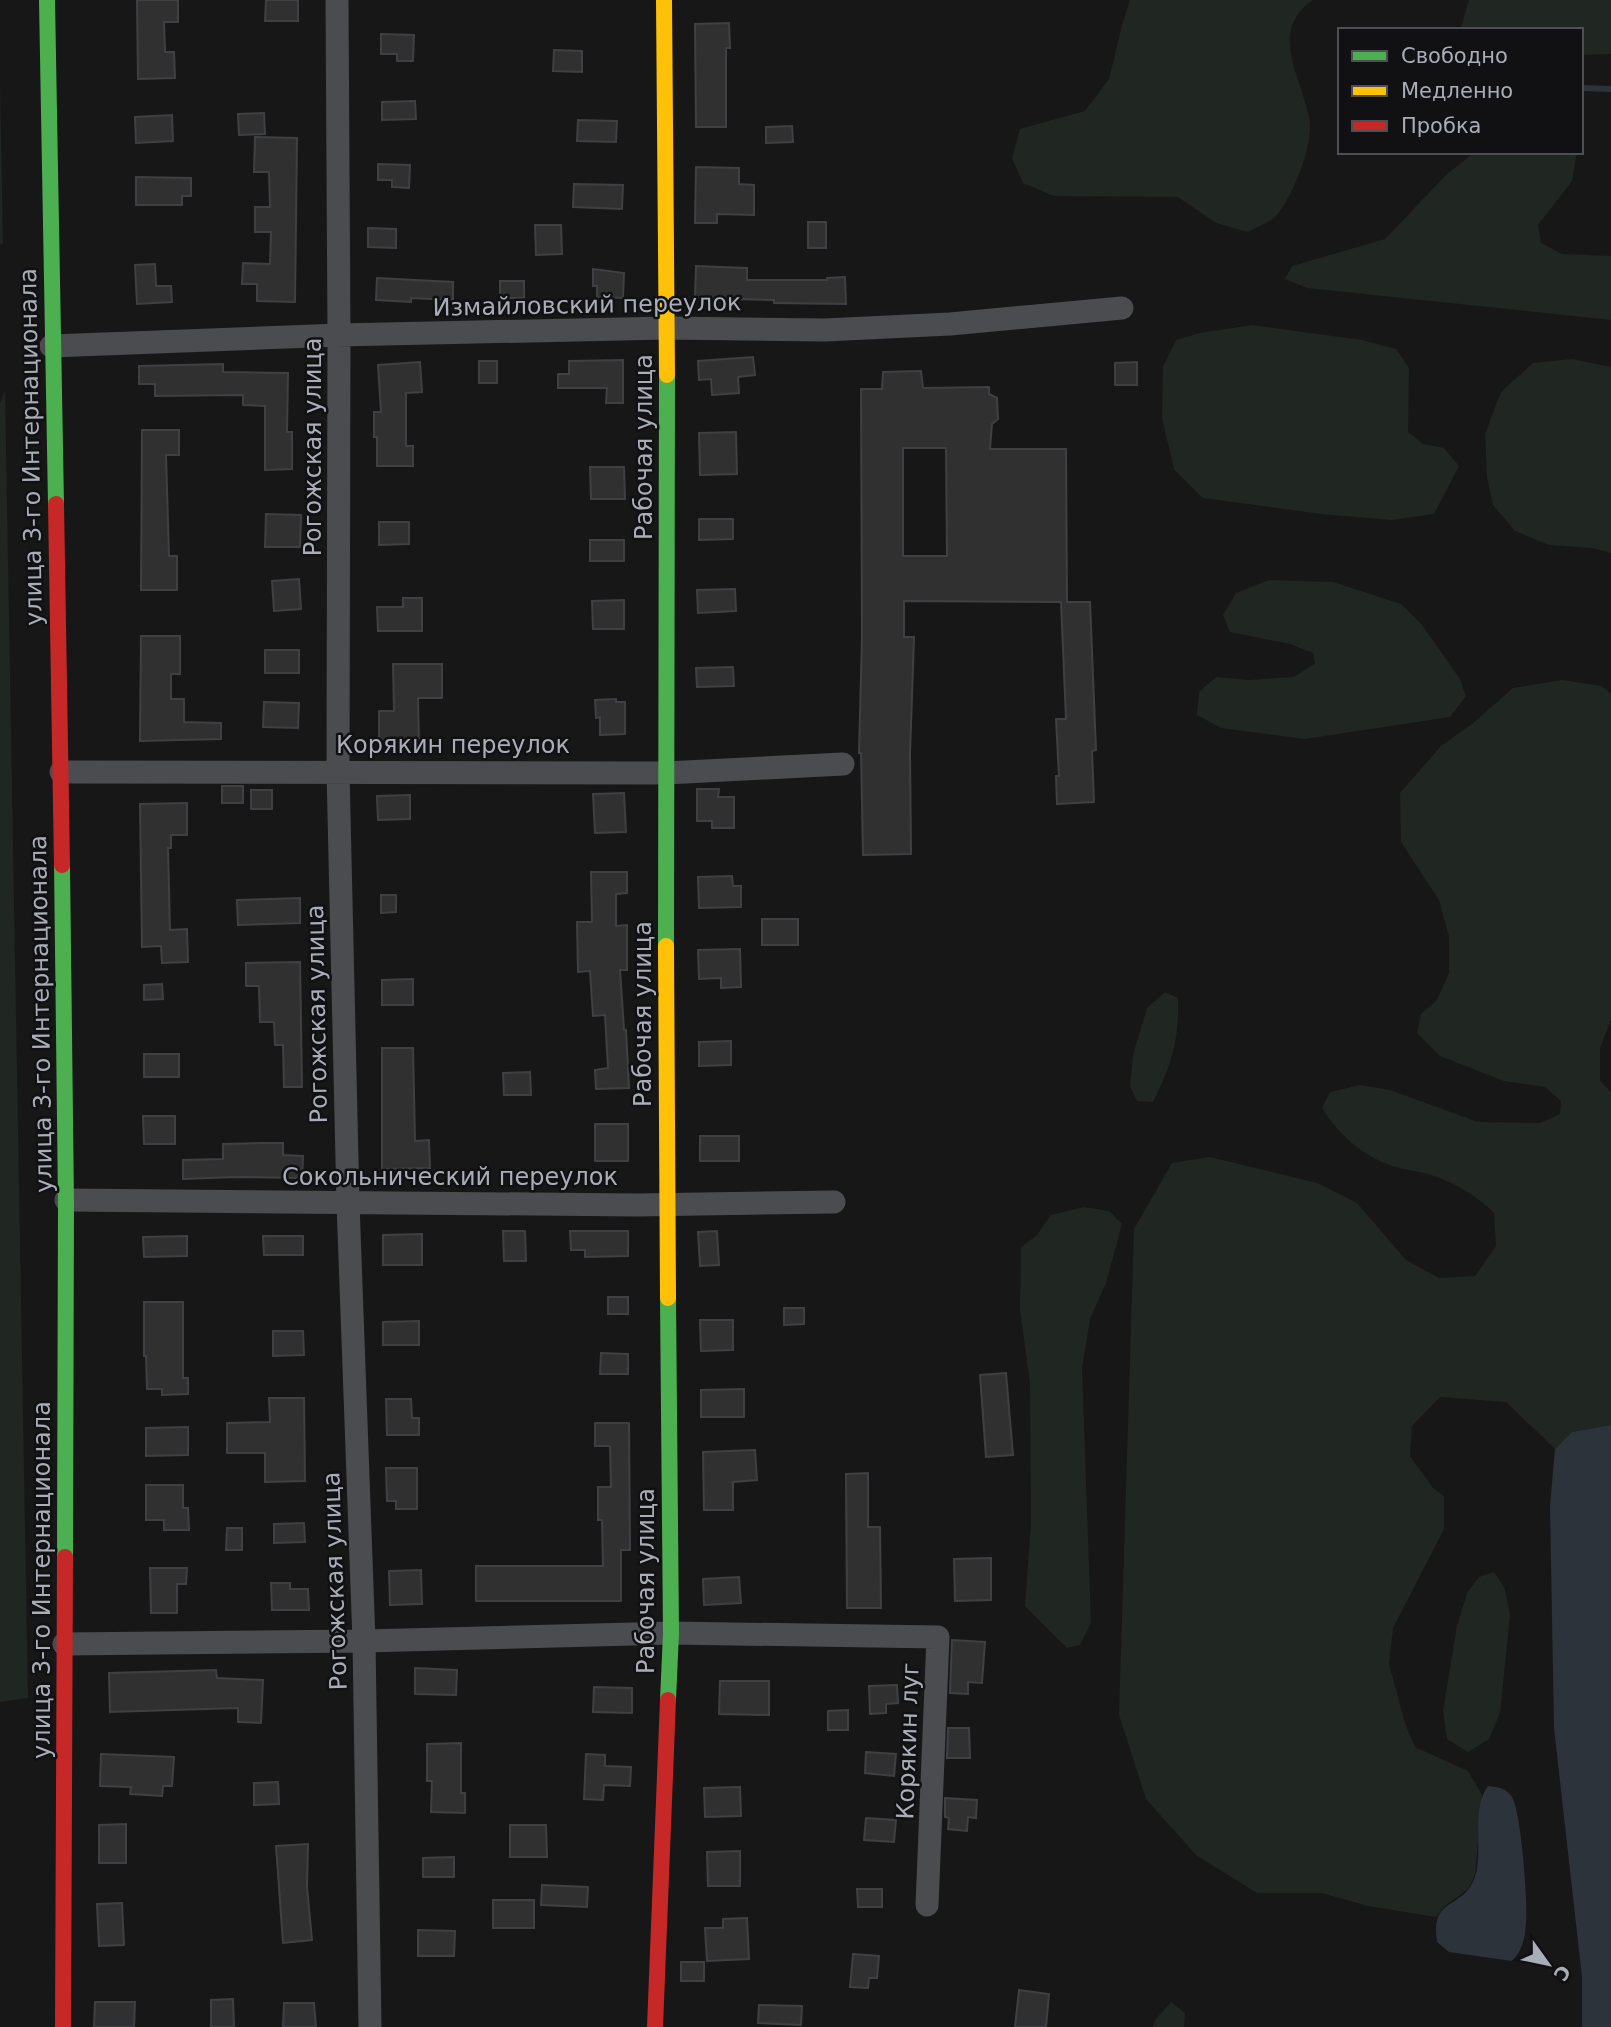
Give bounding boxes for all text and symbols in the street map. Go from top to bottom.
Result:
legend [1338,28,1583,154]
text: Свободно [1401,44,1508,68]
text: Медленно [1401,79,1513,103]
text: Пробка [1401,114,1481,138]
street label: улица 3-го Интернационала [14,268,48,626]
street label: Измайловский переулок [432,288,742,322]
street label: Рогожская улица [299,338,327,556]
street label: Рабочая улица [630,354,658,540]
street label: Корякин переулок [336,731,570,759]
street label: улица 3-го Интернационала [24,835,58,1193]
street label: Рогожская улица [301,904,333,1124]
street label: Рабочая улица [629,921,657,1107]
street label: Сокольнический переулок [282,1163,618,1191]
street label: улица 3-го Интернационала [28,1401,56,1759]
street label: Рогожская улица [317,1471,353,1691]
street label: Рабочая улица [632,1488,660,1674]
street label: Корякин луг [891,1662,925,1820]
north arrow [1513,1929,1583,1999]
text: С [1549,1961,1575,1985]

